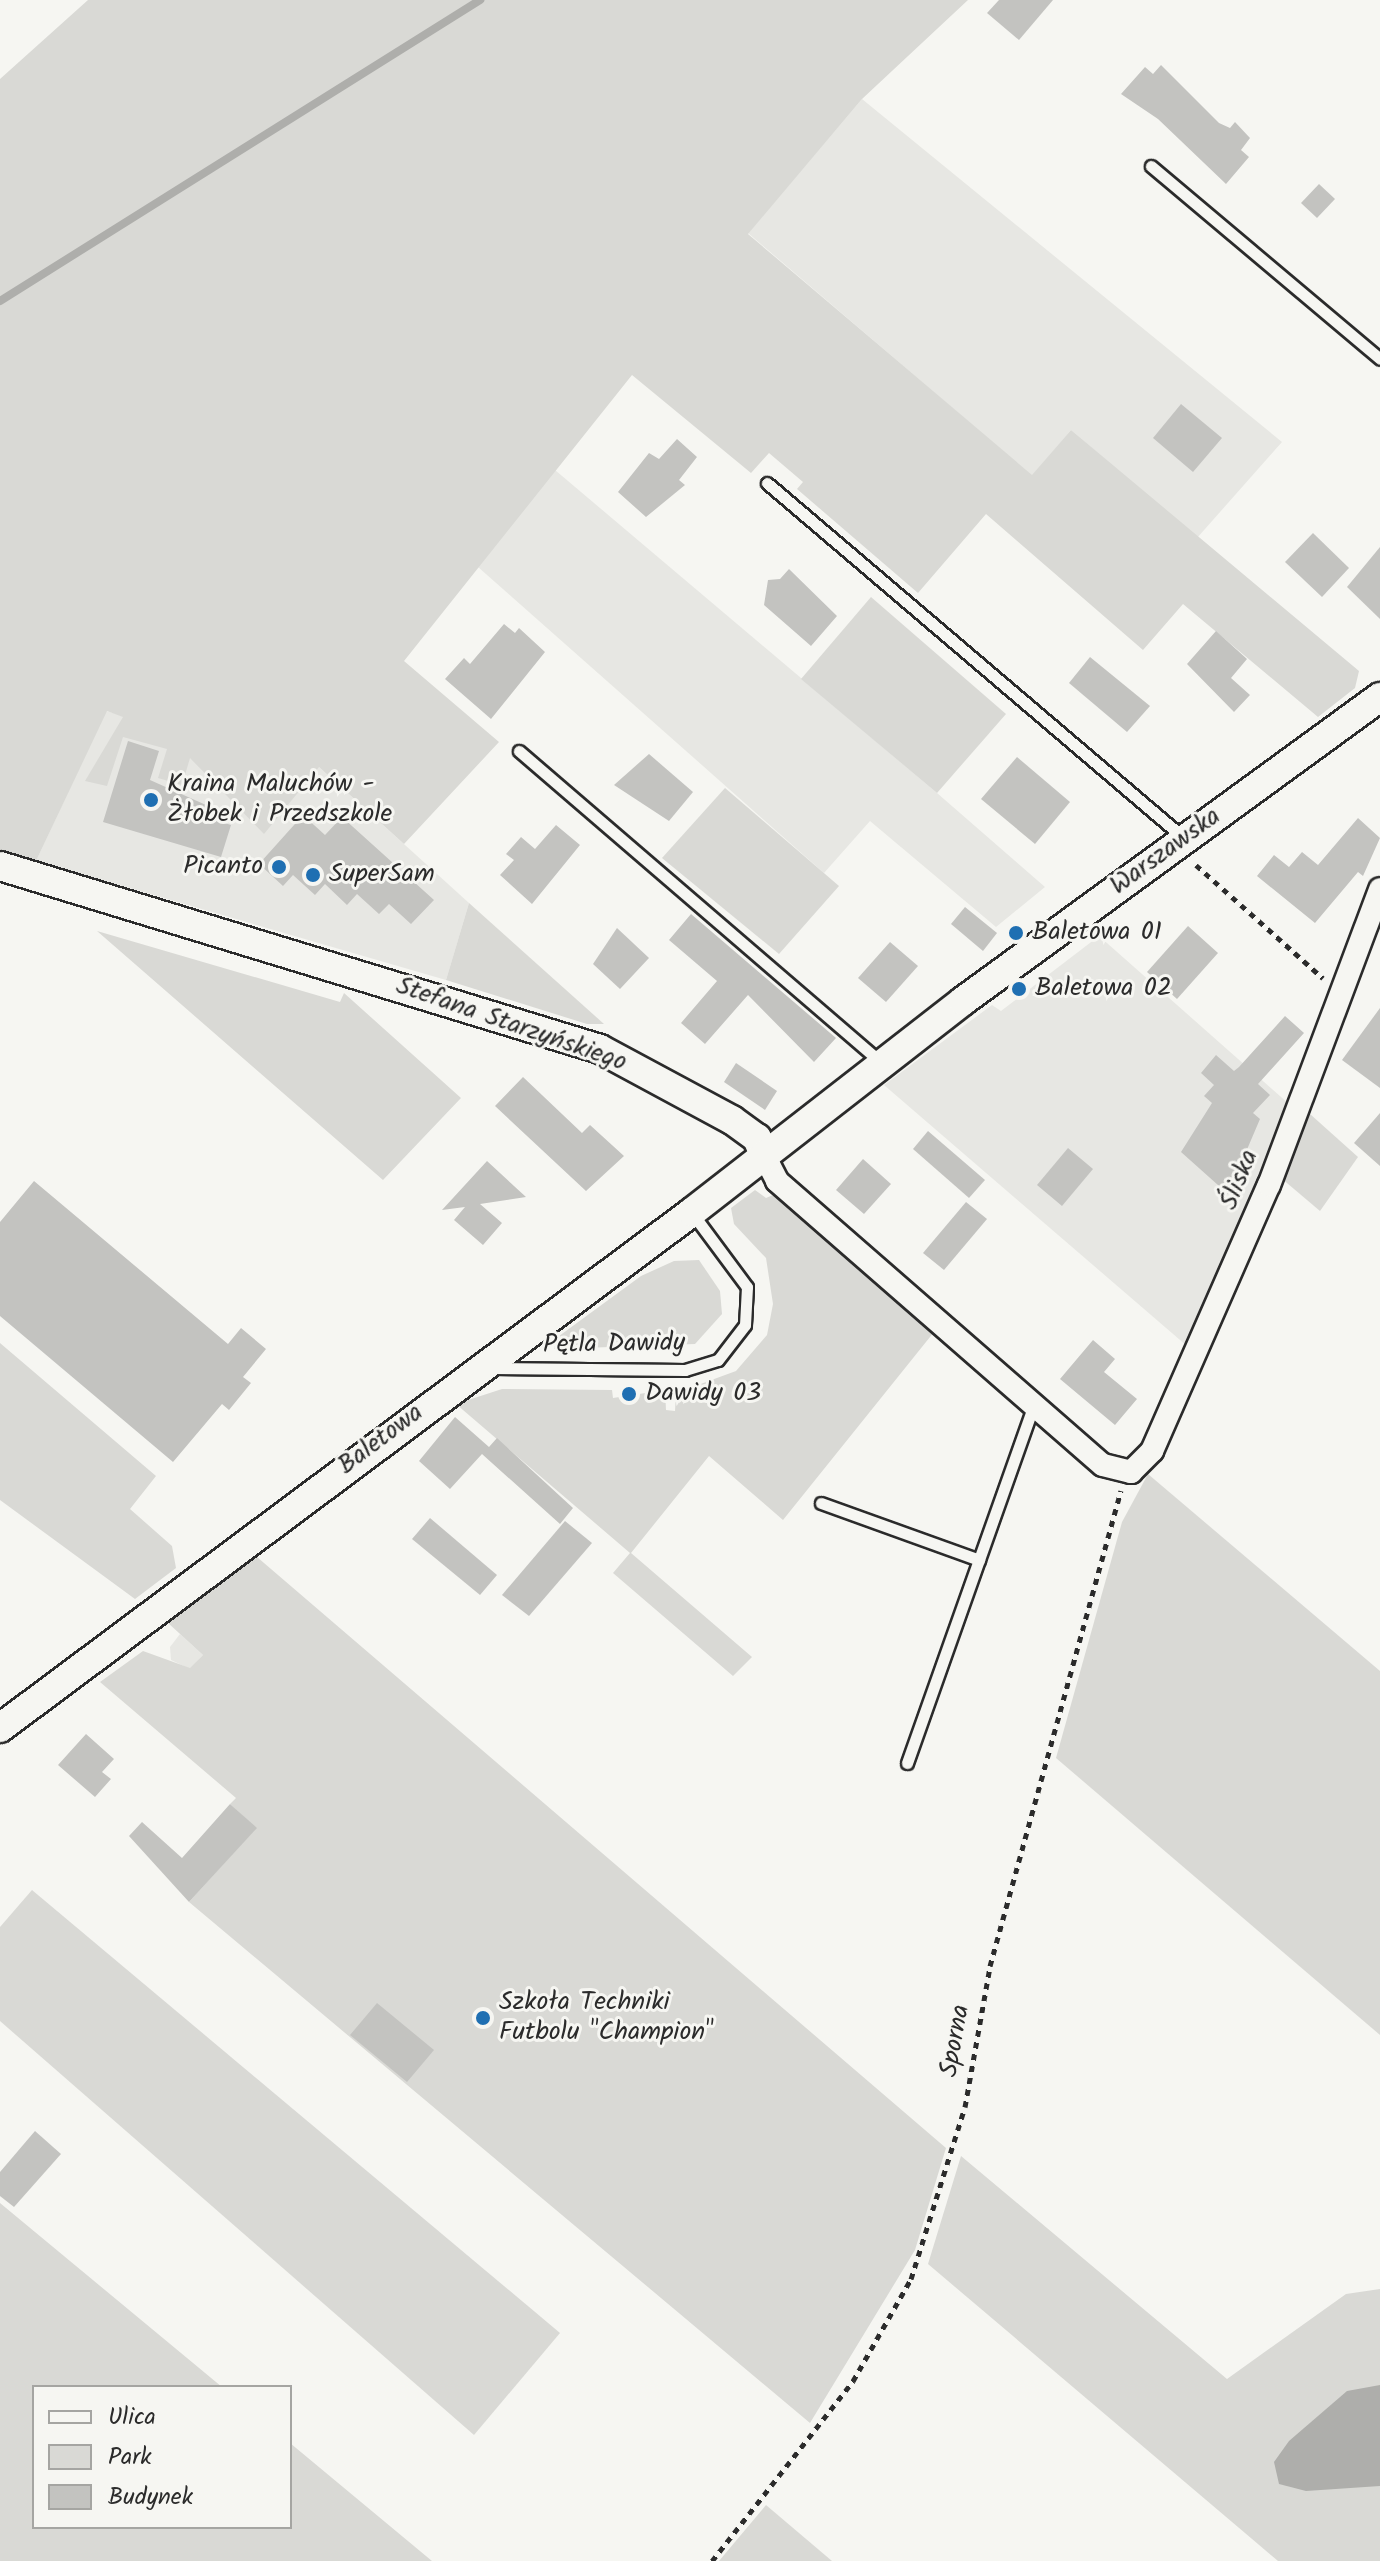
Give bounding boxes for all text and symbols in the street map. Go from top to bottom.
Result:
place label: Kraina Maluchów - Żłobek i Przedszkole [167,769,392,830]
marker: Kraina Maluchów - Żłobek i Przedszkole [142,791,160,809]
street label: Warszawska [1105,802,1227,902]
place label: Picanto [183,851,263,883]
marker: Picanto [270,858,288,876]
place label: SuperSam [329,859,435,891]
marker: SuperSam [304,866,322,884]
place label: Baletowa 01 [1032,917,1162,949]
marker: Baletowa 01 [1007,924,1025,942]
street label: Stefana Starzyńskiego [392,971,630,1079]
place label: Baletowa 02 [1035,973,1172,1005]
marker: Baletowa 02 [1010,980,1028,998]
street label: Śliska [1214,1146,1266,1214]
street label: Pętla Dawidy [543,1328,685,1362]
place label: Dawidy 03 [645,1378,761,1410]
marker: Dawidy 03 [620,1385,638,1403]
street label: Baletowa [332,1398,430,1482]
place label: Szkoła Techniki Futbolu "Champion" [499,1987,714,2048]
street label: Sporna [934,2003,978,2079]
marker: Szkoła Techniki Futbolu "Champion" [474,2009,492,2027]
legend [32,2385,292,2529]
text: Ulica [108,2398,156,2437]
text: Park [108,2438,152,2477]
text: Budynek [108,2478,193,2517]

